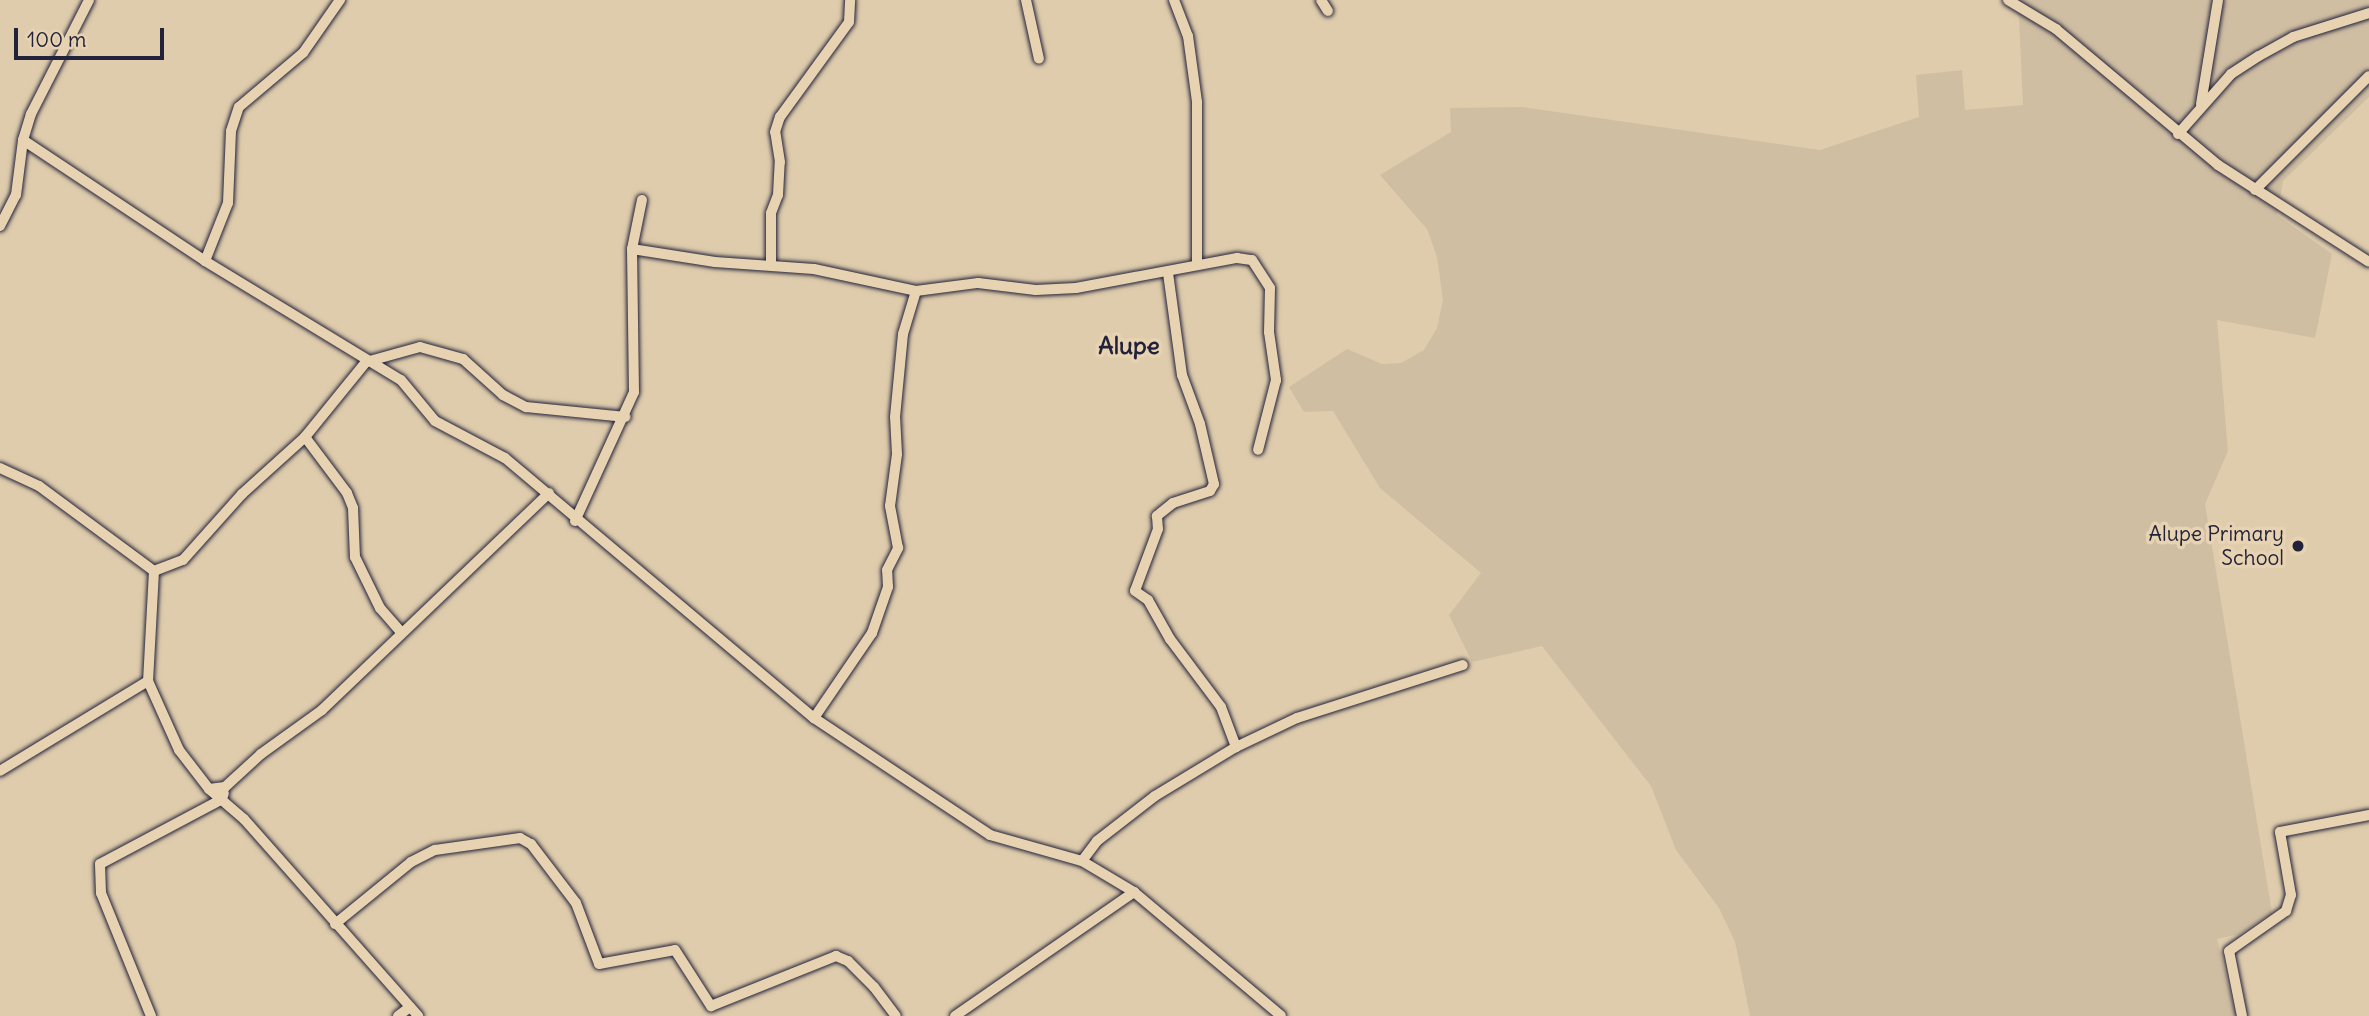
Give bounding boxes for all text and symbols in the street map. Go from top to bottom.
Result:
scale bar [18,14,168,58]
text: 100 m [27,26,86,53]
district label: Alupe [1098,332,1160,360]
place label: Alupe Primary School [2148,521,2284,571]
marker: Alupe Primary School [2290,538,2306,554]

